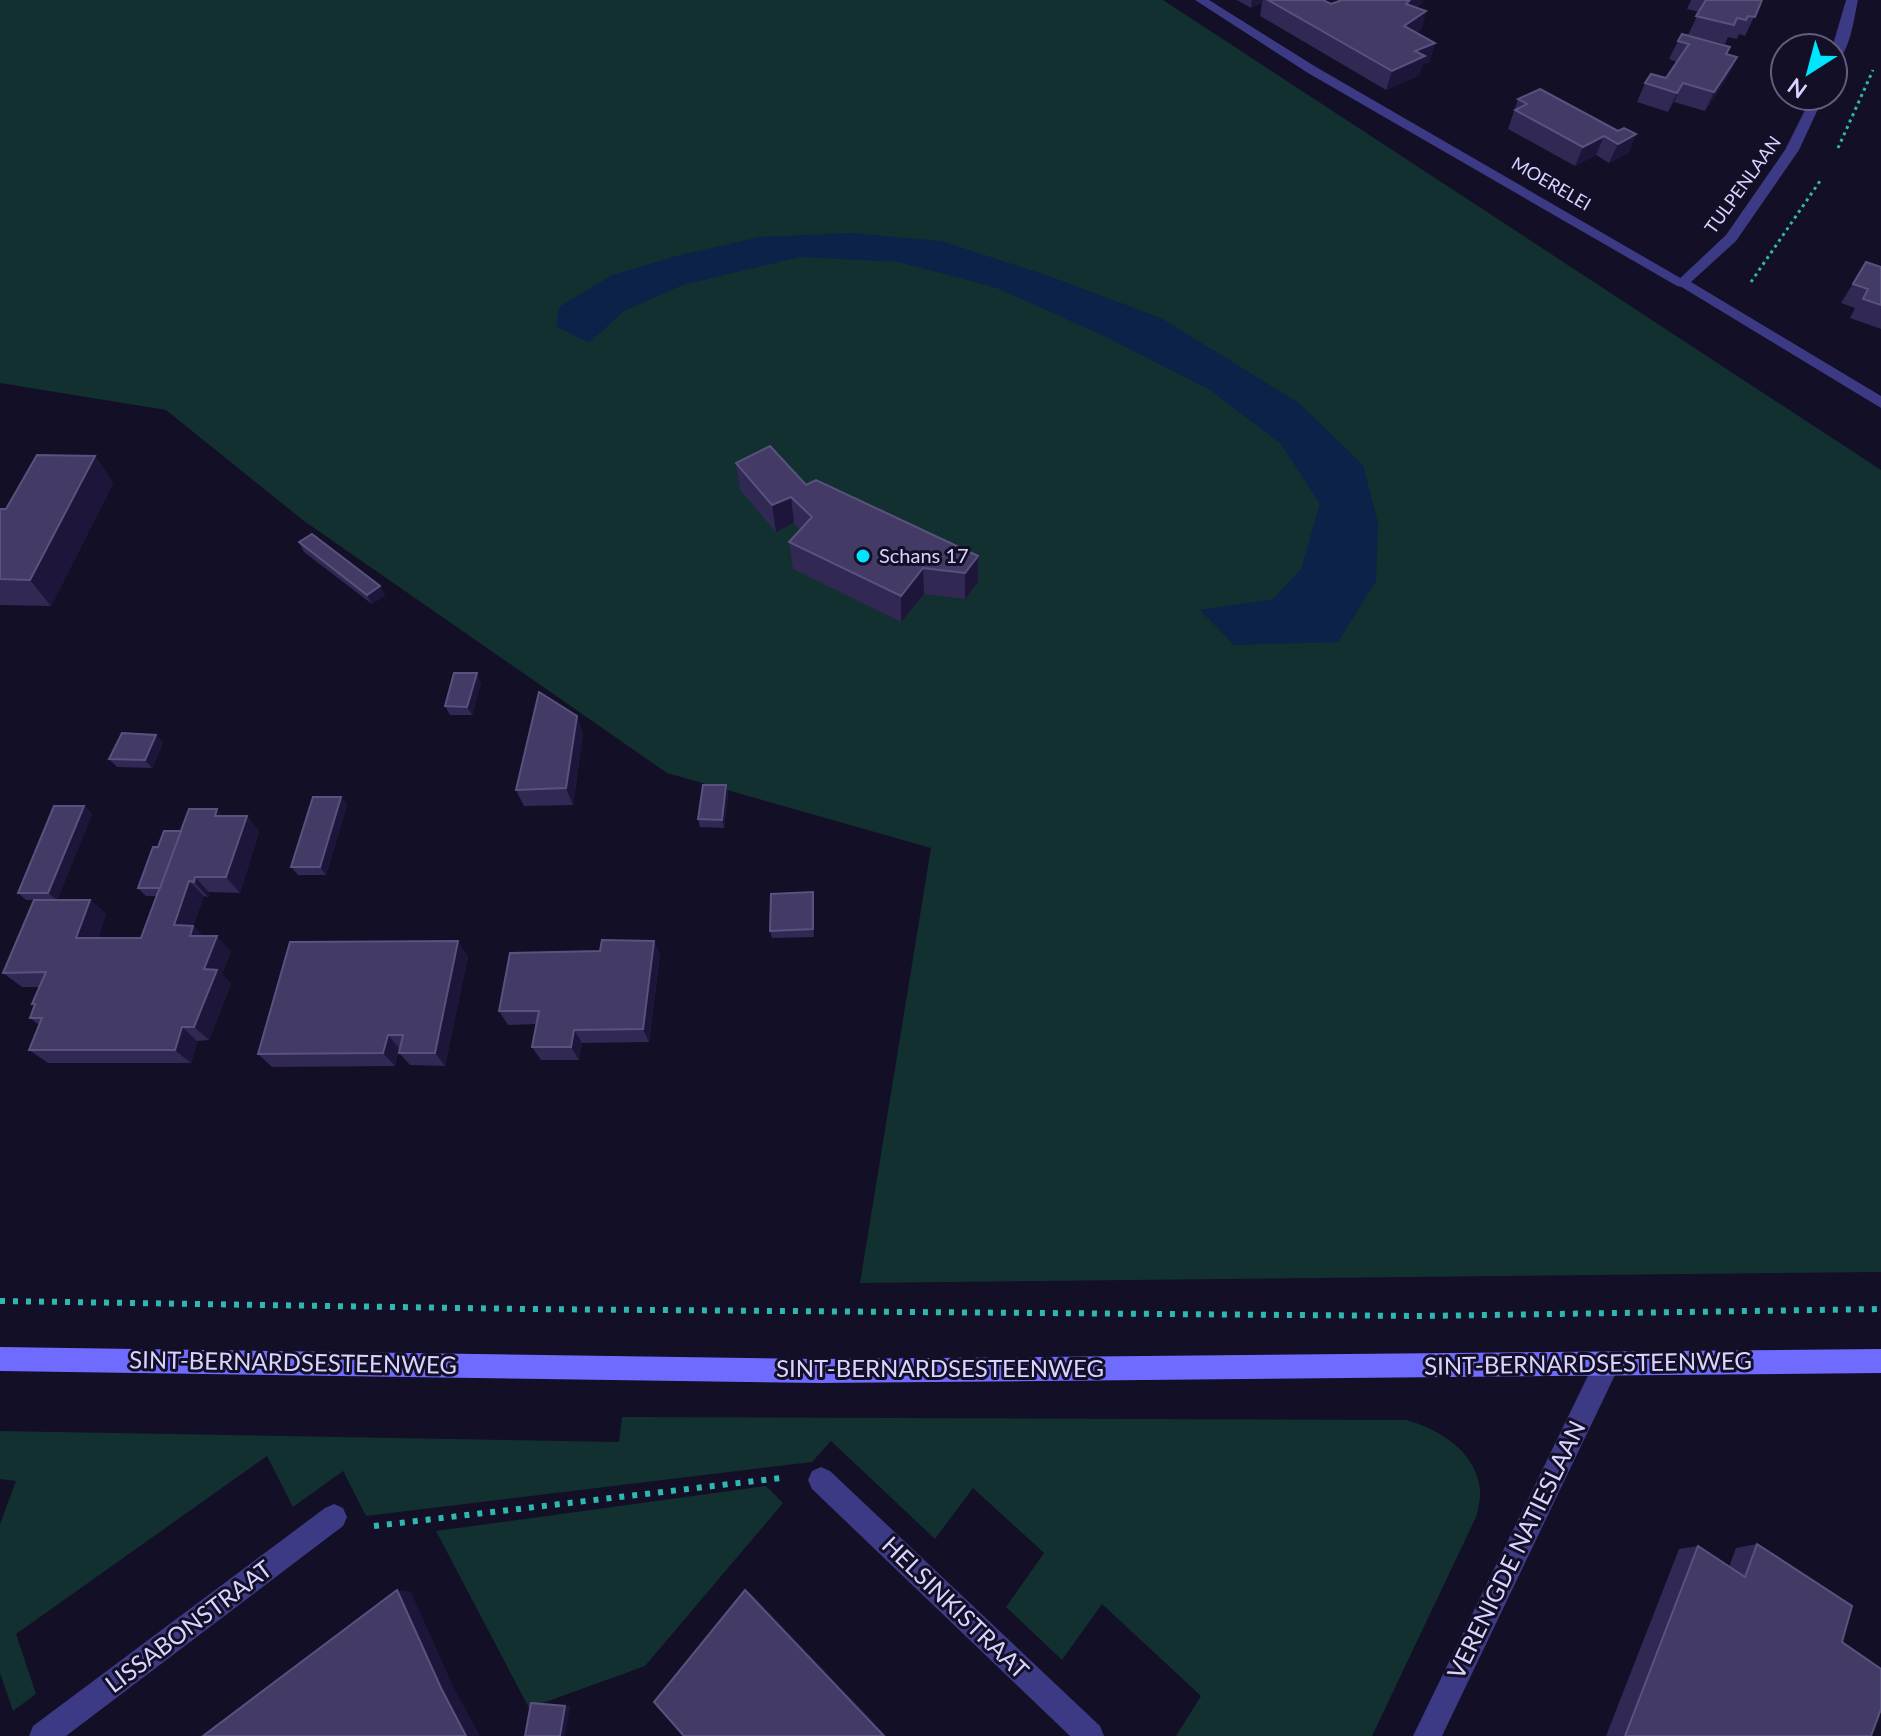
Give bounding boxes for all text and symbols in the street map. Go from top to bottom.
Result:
north arrow [1769,32,1849,112]
text: N [1782,73,1812,104]
street label: TULPENLAAN [1699,131,1785,238]
street label: MOERELEI [1508,152,1595,215]
place label: Schans 17 [879,543,969,567]
marker: Schans 17 [854,547,872,565]
street label: SINT-BERNARDSESTEENWEG [129,1344,457,1379]
street label: SINT-BERNARDSESTEENWEG [1424,1345,1752,1380]
street label: SINT-BERNARDSESTEENWEG [776,1353,1104,1382]
street label: VERENIGDE NATIESLAAN [1440,1416,1591,1683]
street label: HELSINKISTRAAT [877,1530,1035,1684]
street label: LISSABONSTRAAT [99,1554,277,1698]

